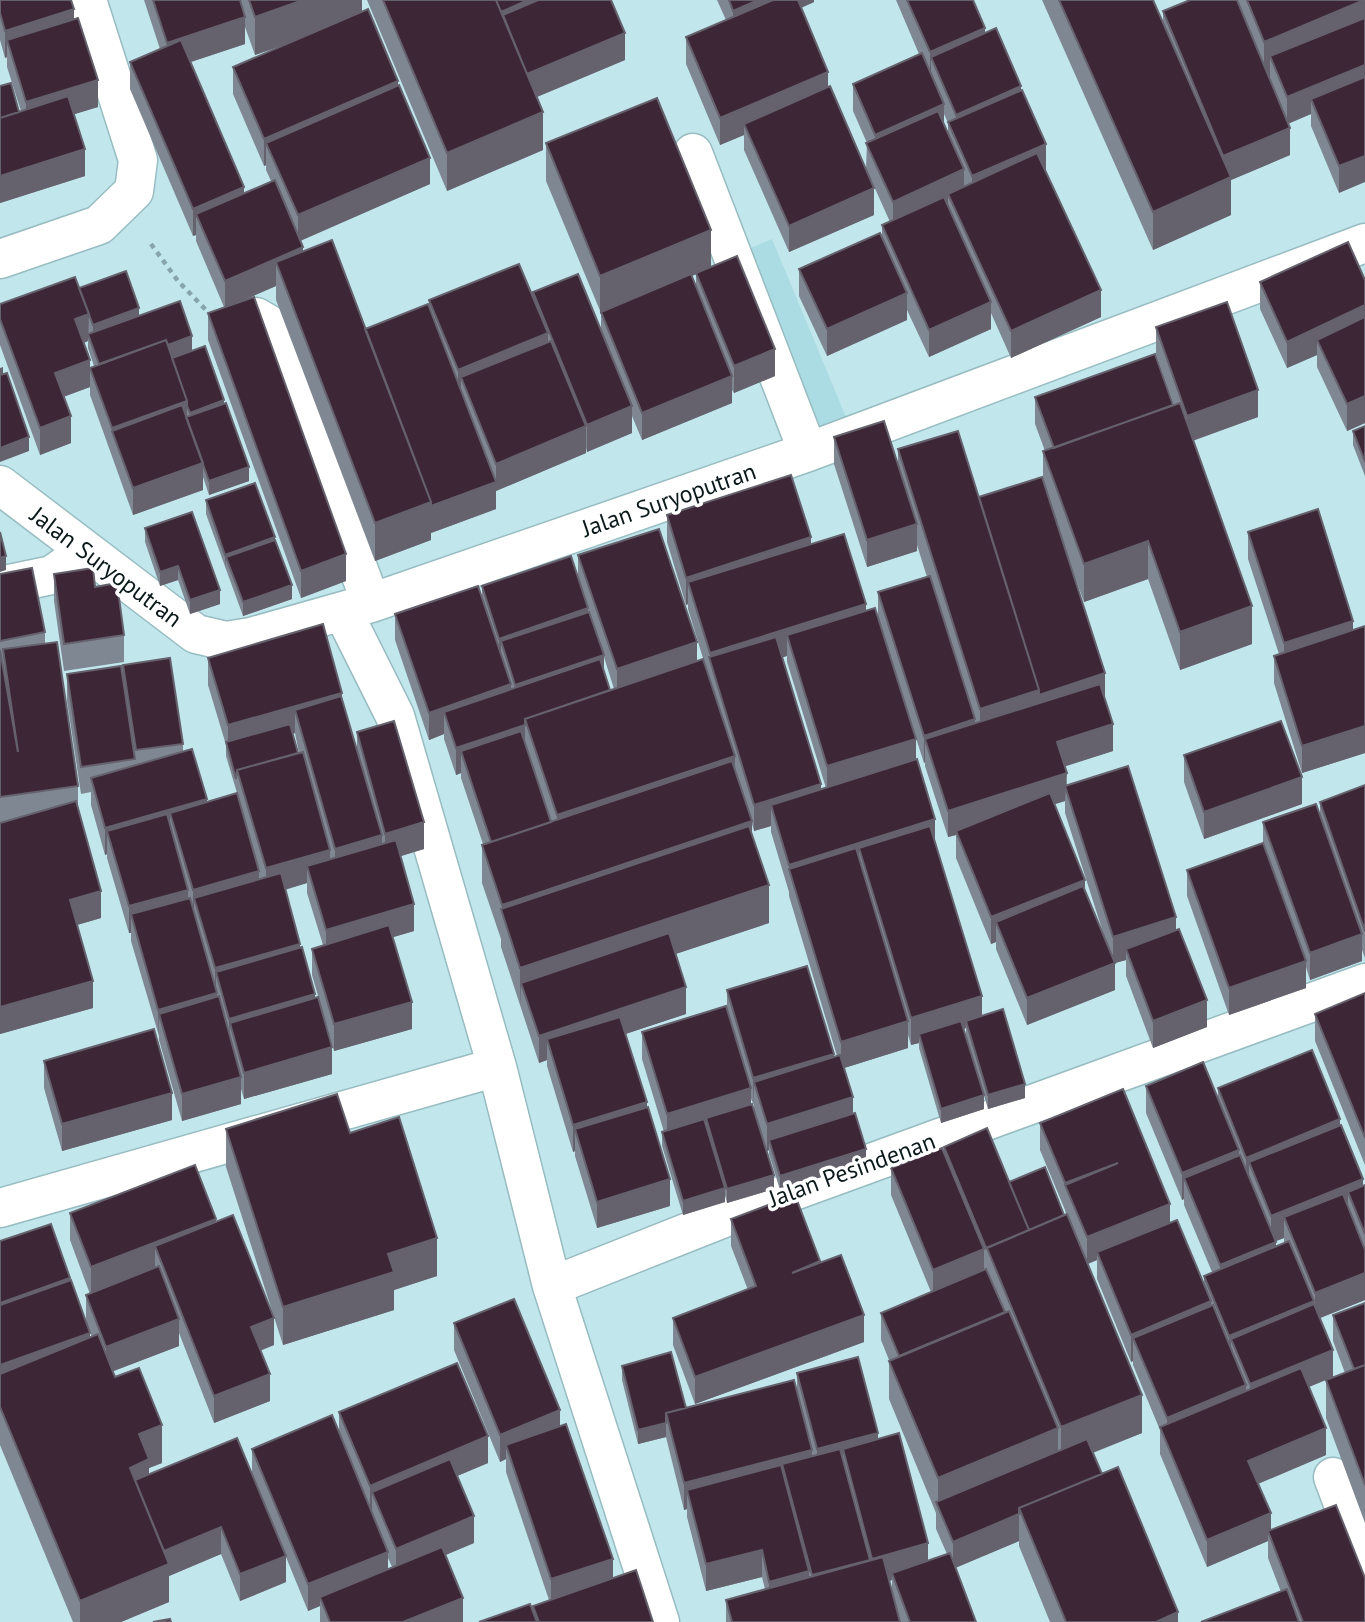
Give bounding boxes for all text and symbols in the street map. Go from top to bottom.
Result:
street label: Jalan Suryoputran [577,455,760,544]
street label: Jalan Suryoputran [23,499,188,634]
street label: Jalan Pesindenan [763,1125,939,1214]

